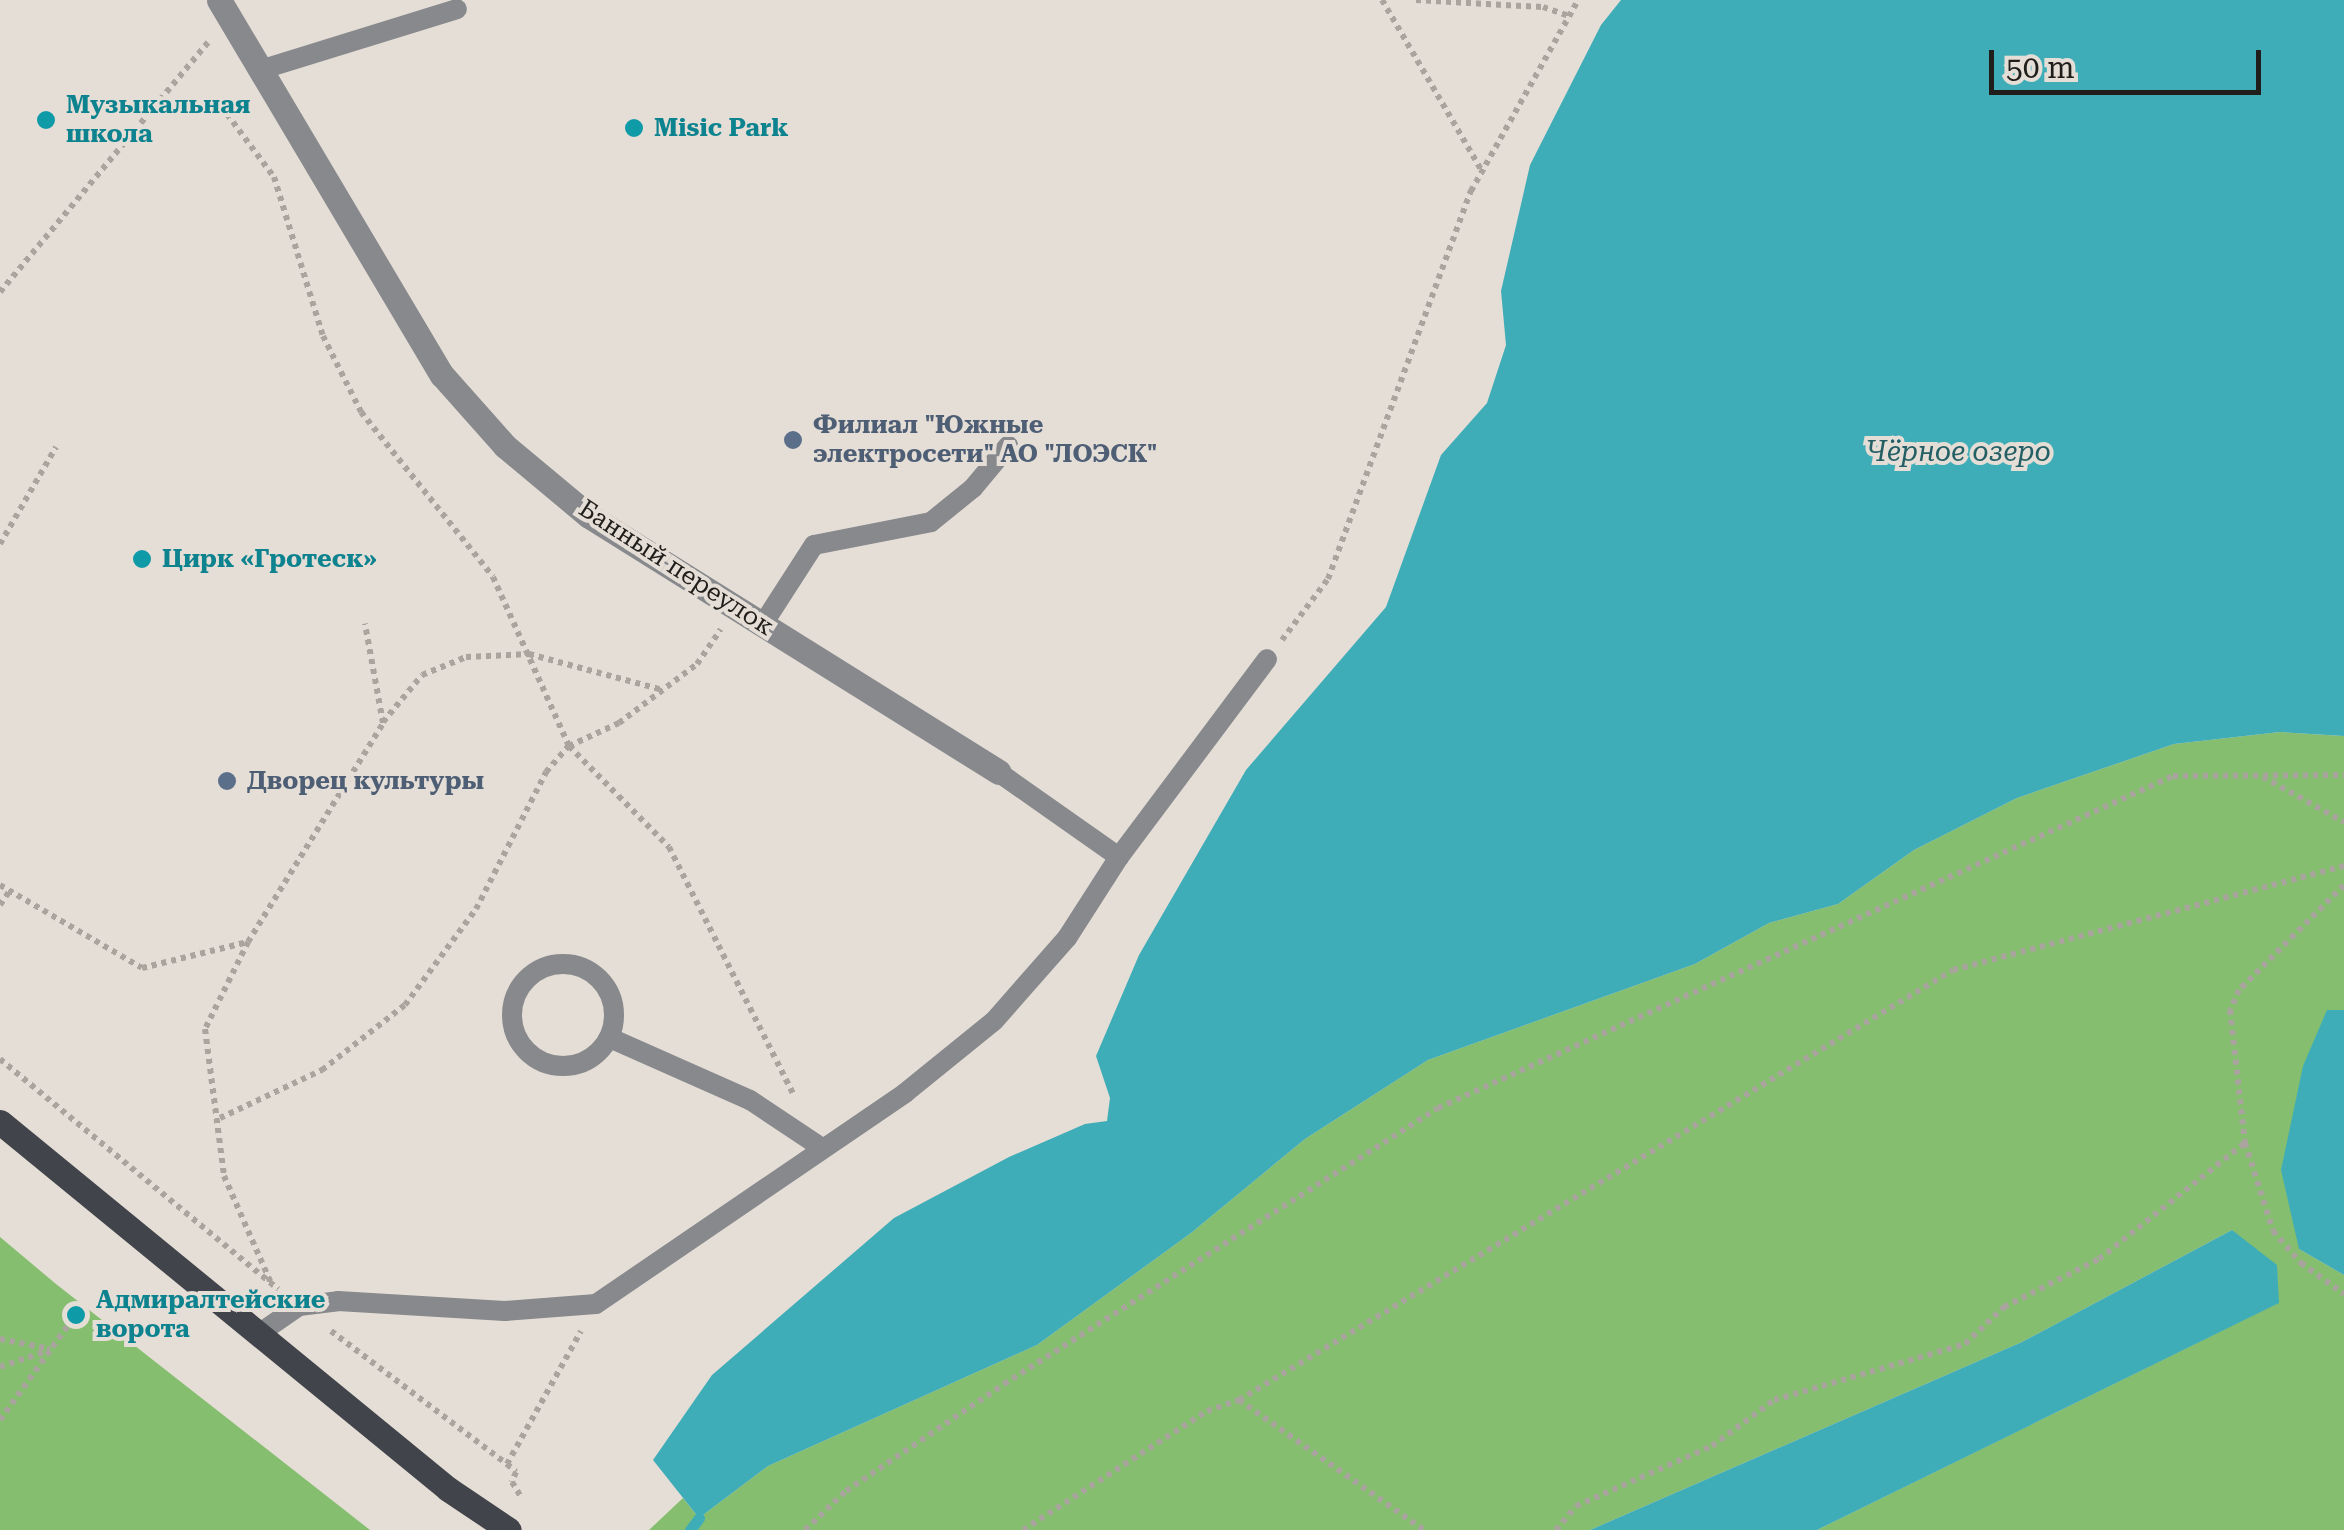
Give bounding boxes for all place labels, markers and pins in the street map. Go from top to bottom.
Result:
place label: Музыкальная школа [66,91,251,150]
marker: Музыкальная школа [35,109,57,131]
place label: Misic Park [654,113,788,143]
marker: Misic Park [623,117,645,139]
place label: Филиал "Южные электросети" АО "ЛОЭСК" [813,411,1157,470]
marker: Филиал "Южные электросети" АО "ЛОЭСК" [782,429,804,451]
place label: Цирк «Гротеск» [162,544,377,574]
marker: Цирк «Гротеск» [131,548,153,570]
place label: Дворец культуры [247,766,484,796]
marker: Дворец культуры [216,770,238,792]
place label: Адмиралтейские ворота [96,1286,325,1345]
marker: Адмиралтейские ворота [65,1304,87,1326]

